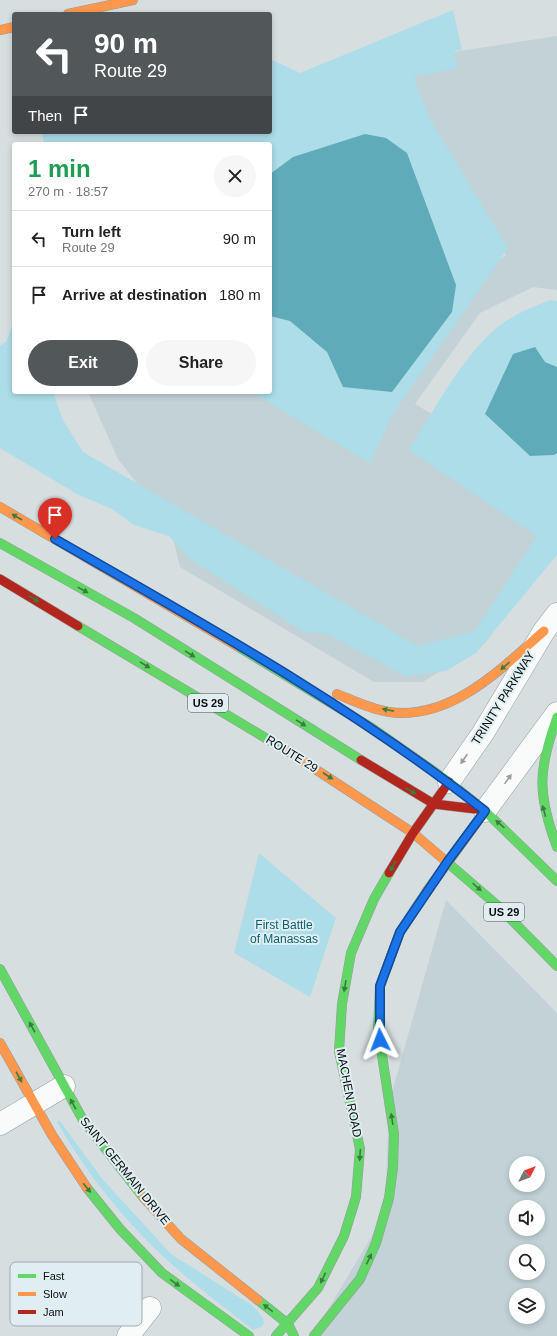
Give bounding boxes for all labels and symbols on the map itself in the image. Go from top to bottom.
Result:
pin [38,498,72,539]
one-way arrow [11,513,23,520]
one-way arrow [77,586,89,593]
one-way arrow [29,595,39,603]
street label: TRINITY PARKWAY [469,649,537,747]
one-way arrow [185,650,195,658]
one-way arrow [500,661,509,670]
one-way arrow [139,662,151,669]
road number: US 29 [188,694,228,712]
one-way arrow [381,707,394,713]
one-way arrow [295,719,307,726]
street label: ROUTE 29 [263,733,321,776]
one-way arrow [460,754,468,764]
one-way arrow [323,772,333,780]
one-way arrow [504,774,512,784]
one-way arrow [405,788,417,795]
one-way arrow [541,804,547,816]
one-way arrow [495,819,505,828]
one-way arrow [389,860,396,872]
one-way arrow [472,882,482,891]
road number: US 29 [484,903,524,921]
park label: First Battle of Manassas [250,918,318,946]
one-way arrow [342,980,348,992]
position arrow [359,1019,401,1061]
one-way arrow [28,1022,35,1033]
street label: MACHEN ROAD [334,1047,365,1139]
one-way arrow [16,1071,23,1083]
one-way arrow [70,1098,77,1110]
one-way arrow [388,1113,394,1125]
street label: SAINT GERMAIN DRIVE [77,1114,173,1228]
one-way arrow [356,1149,363,1161]
north arrow [509,1156,545,1192]
one-way arrow [82,1182,91,1193]
one-way arrow [366,1253,372,1265]
legend [10,1262,142,1326]
text: Fast [43,1270,64,1282]
one-way arrow [320,1273,327,1284]
one-way arrow [170,1278,180,1286]
text: Slow [43,1288,67,1300]
one-way arrow [262,1304,273,1312]
text: Jam [43,1306,64,1318]

